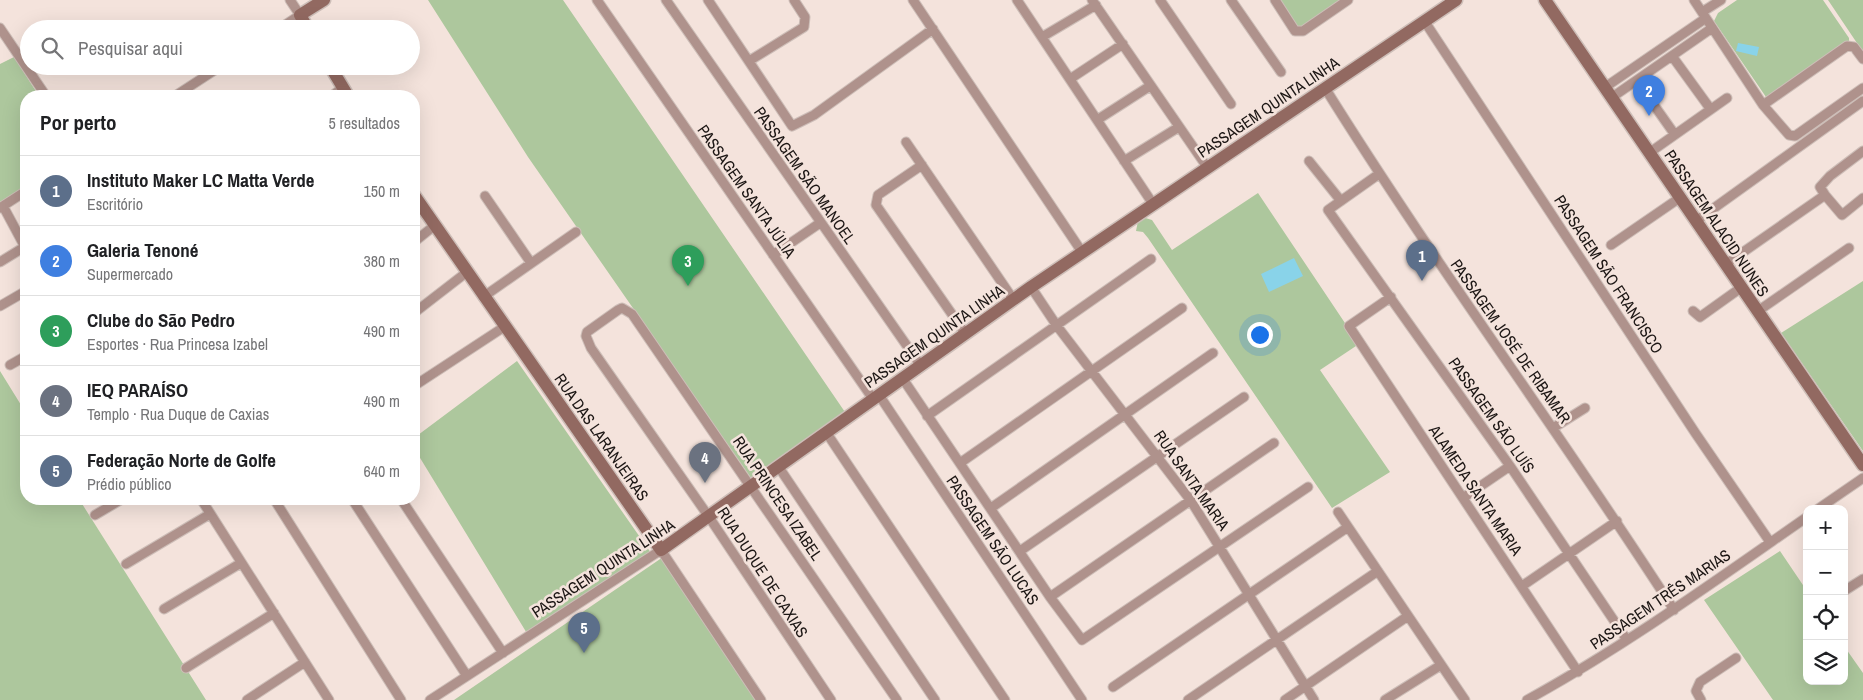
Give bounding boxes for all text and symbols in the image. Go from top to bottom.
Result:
search box [20,20,420,75]
icon: search [38,34,66,62]
text: Pesquisar aqui [78,35,183,61]
street label: PASSAGEM QUINTA LINHA [1193,51,1343,163]
pin: 2 [1633,75,1665,116]
street label: PASSAGEM SÃO MANOEL [749,102,861,249]
text: Por perto [40,108,117,137]
text: 5 resultados [329,112,400,134]
street label: PASSAGEM SANTA JÚLIA [693,120,801,262]
street label: PASSAGEM ALACID NUNES [1660,145,1775,301]
text: Instituto Maker LC Matta Verde [87,167,314,193]
text: 1 [52,180,60,202]
text: 150 m [364,180,400,202]
street label: PASSAGEM SÃO FRANCISCO [1549,190,1669,358]
text: Escritório [87,193,143,215]
text: Galeria Tenoné [87,237,198,263]
pin: 1 [1406,240,1438,281]
pin: 3 [672,245,704,286]
text: 2 [52,250,60,272]
text: 380 m [364,250,400,272]
street label: PASSAGEM JOSÉ DE RIBAMAR [1446,254,1576,428]
text: Supermercado [87,263,173,285]
street label: PASSAGEM QUINTA LINHA [859,279,1009,393]
text: Clube do São Pedro [87,307,235,333]
text: 3 [52,320,60,342]
text: 490 m [364,320,400,342]
your location [1247,322,1273,348]
text: Esportes · Rua Princesa Izabel [87,333,268,355]
street label: PASSAGEM SÃO LUÍS [1444,353,1540,478]
street label: RUA DAS LARANJEIRAS [550,369,654,505]
text: IEQ PARAÍSO [87,377,188,403]
text: 4 [52,390,60,412]
text: 490 m [364,390,400,412]
text: Templo · Rua Duque de Caxias [87,403,269,425]
street label: ALAMEDA SANTA MARIA [1424,420,1528,560]
street label: RUA SANTA MARIA [1149,425,1235,535]
street label: RUA PRINCESA IZABEL [728,431,828,565]
pin: 4 [689,442,721,483]
text: Federação Norte de Golfe [87,447,276,473]
text: 5 [52,460,60,482]
text: 640 m [364,460,400,482]
street label: PASSAGEM SÃO LUCAS [942,471,1045,609]
text: Prédio público [87,473,172,495]
street label: RUA DUQUE DE CAXIAS [712,502,814,642]
map controls [1803,505,1848,685]
button: + [1803,505,1848,550]
street label: PASSAGEM QUINTA LINHA [527,513,679,623]
street label: PASSAGEM TRÊS MARIAS [1585,544,1735,654]
button: − [1803,550,1848,595]
button: locate [1803,595,1848,640]
pin: 5 [568,612,600,653]
button: layers [1803,640,1848,685]

